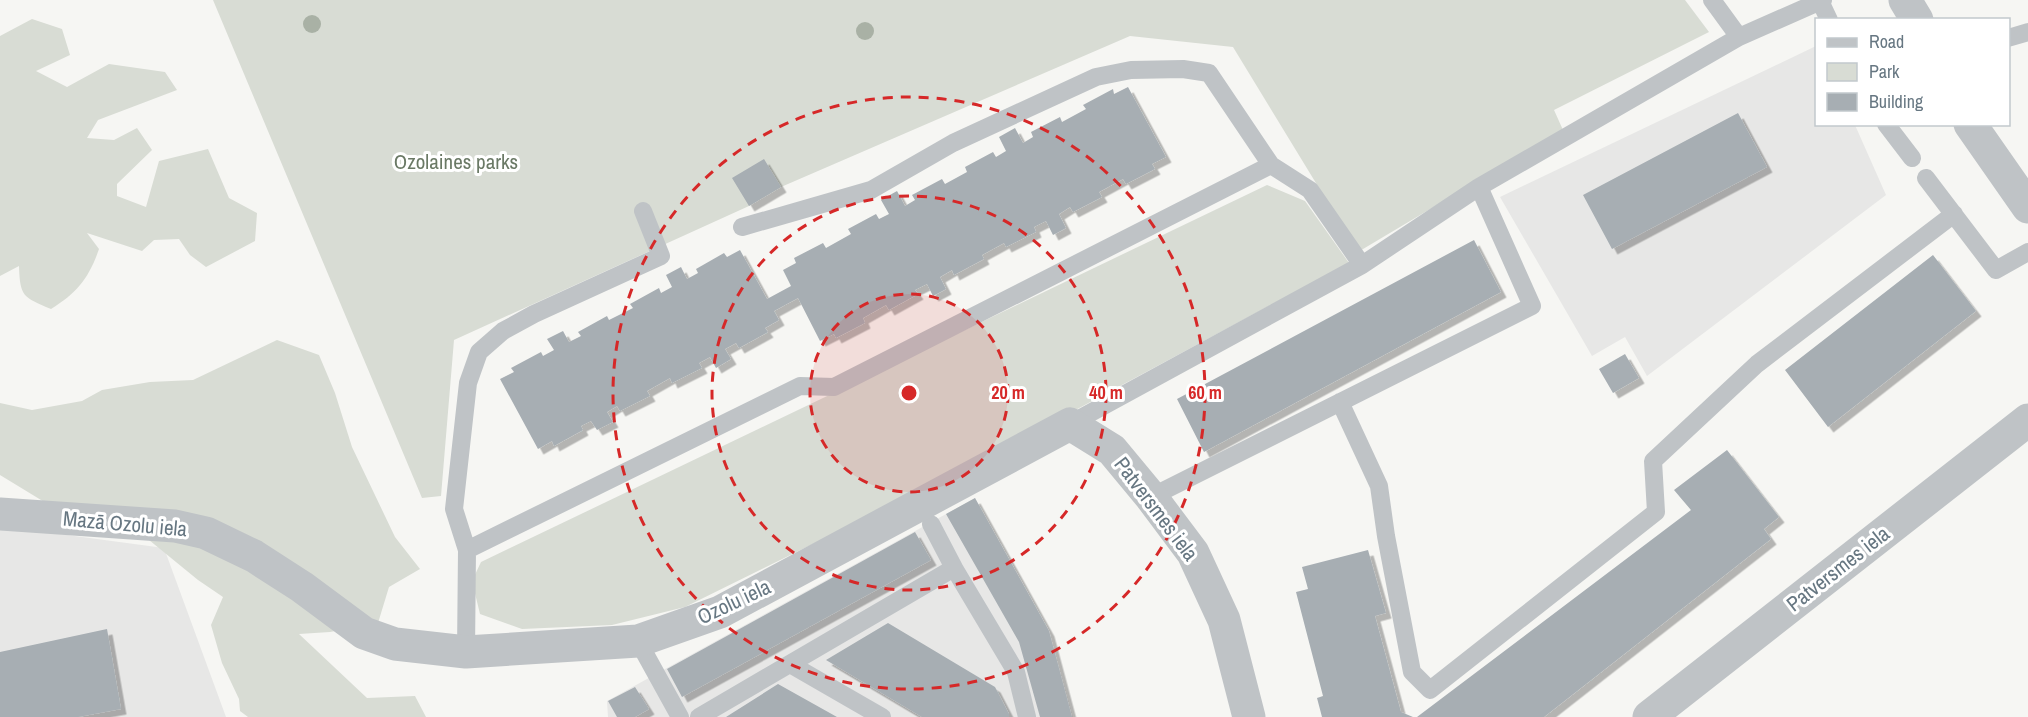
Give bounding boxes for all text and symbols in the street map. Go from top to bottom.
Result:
legend [1815,18,2010,126]
text: Road [1869,29,1904,54]
text: Park [1869,59,1900,84]
text: Building [1869,89,1924,114]
park label: Ozolaines parks [394,147,518,176]
text: 20 m [991,380,1025,405]
text: 40 m [1089,380,1123,405]
text: 60 m [1188,380,1222,405]
centre of rings [899,383,919,403]
street label: Patversmes iela [1108,451,1205,567]
street label: Mazā Ozolu iela [62,504,189,543]
street label: Patversmes iela [1780,519,1896,618]
street label: Ozolu iela [693,572,775,631]

